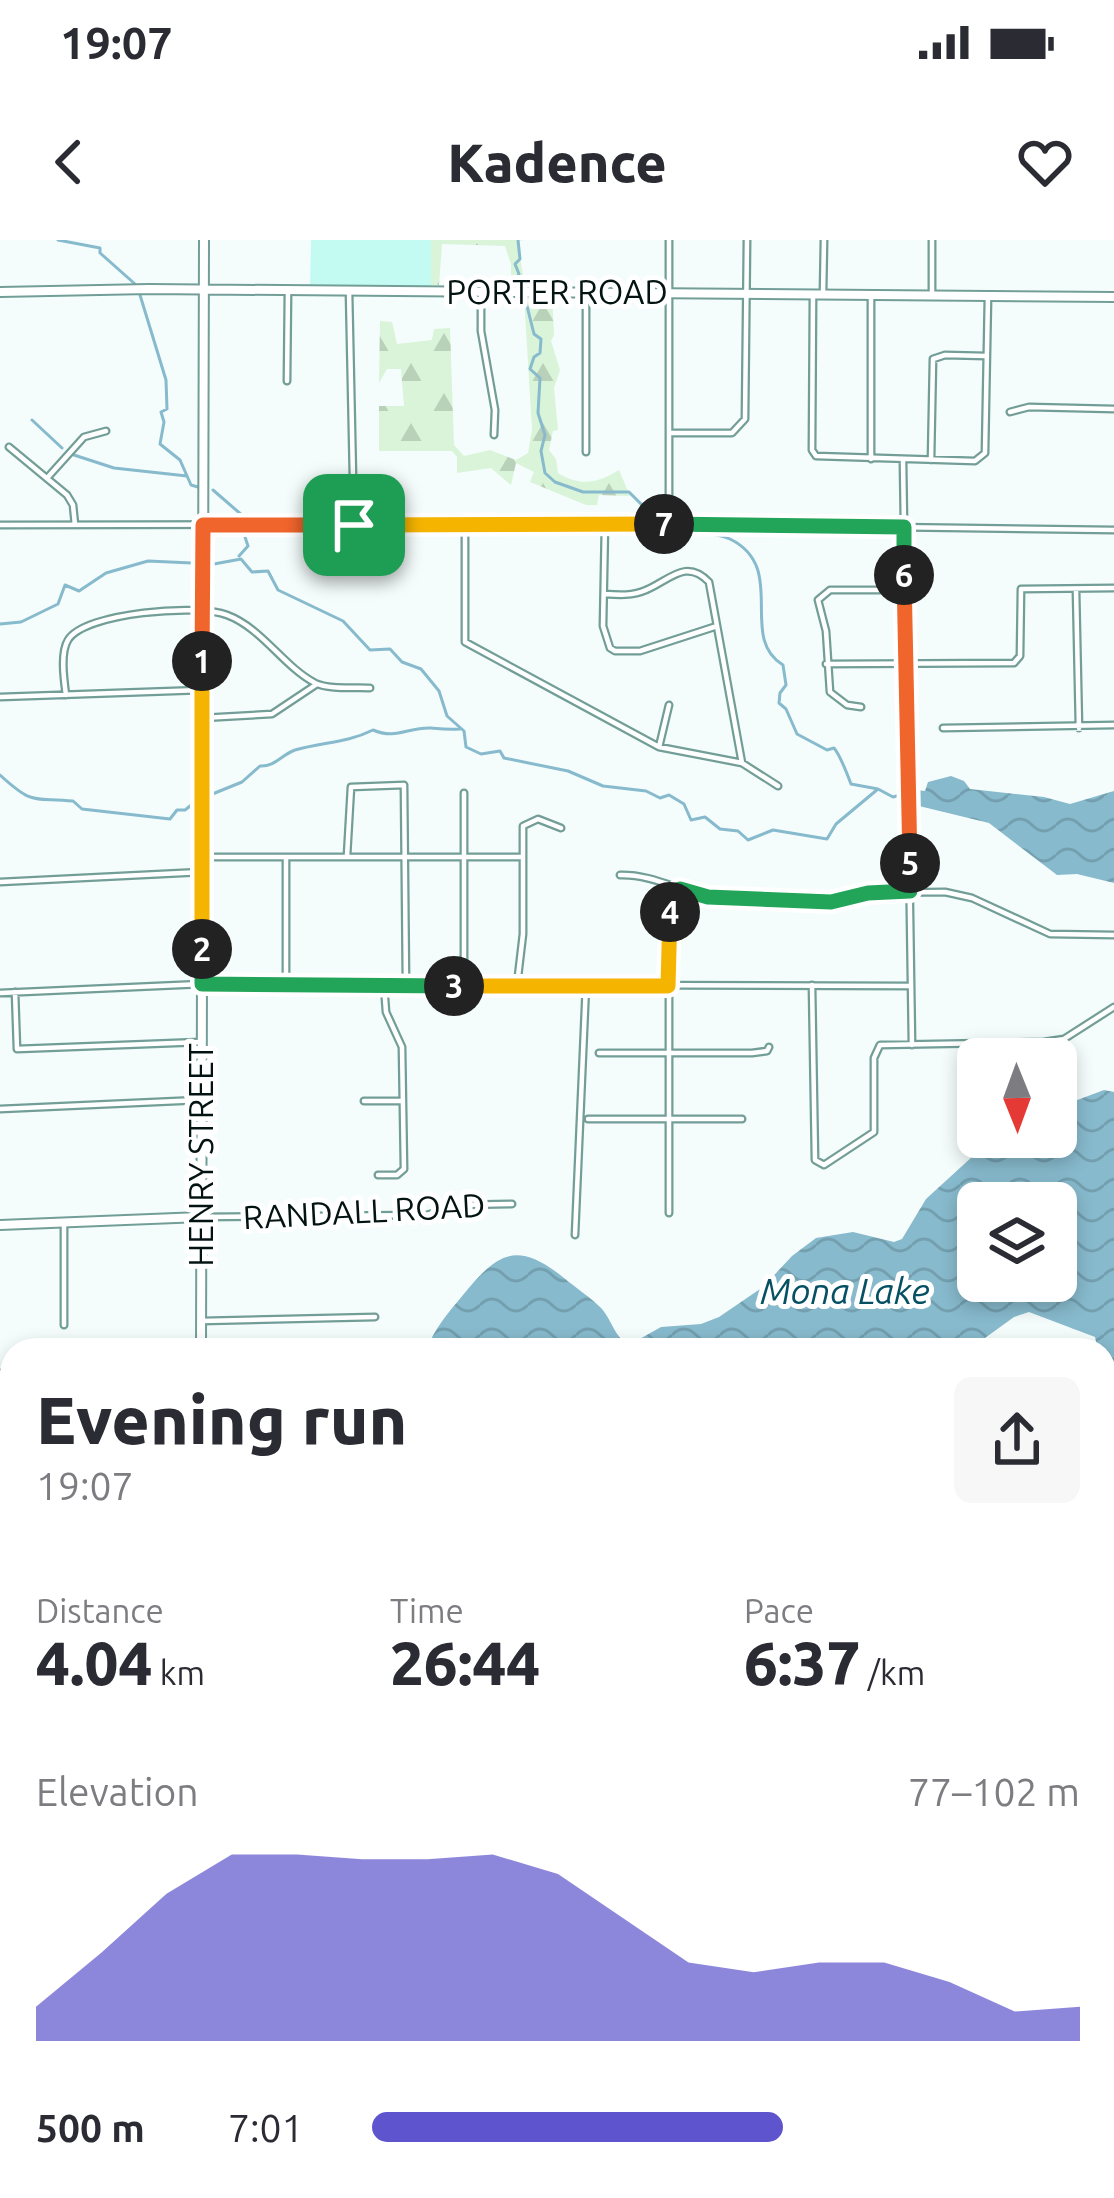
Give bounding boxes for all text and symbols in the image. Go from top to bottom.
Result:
text: 19:07 [60,17,173,68]
icon: back [36,129,102,195]
icon: heart [1012,129,1078,195]
text: Kadence [447,132,667,192]
street label: PORTER ROAD [446,273,668,310]
pin [303,474,405,576]
icon: arrive [321,492,387,558]
pin: 7 [634,494,694,554]
text: 7 [655,505,673,542]
pin: 6 [874,545,934,605]
text: 6 [895,556,913,593]
pin: 1 [172,631,232,691]
text: 1 [193,642,211,679]
pin: 5 [880,833,940,893]
text: 5 [901,844,919,881]
pin: 4 [640,882,700,942]
text: 4 [661,893,679,930]
pin: 2 [172,919,232,979]
text: 2 [193,930,211,967]
pin: 3 [424,956,484,1016]
text: 3 [445,967,463,1004]
north arrow [957,1038,1077,1158]
map controls [957,1038,1077,1302]
street label: HENRY STREET [182,1043,219,1267]
button: layers [957,1182,1077,1302]
street label: RANDALL ROAD [242,1186,486,1235]
water label: Mona Lake [760,1270,930,1311]
button: share [954,1377,1080,1503]
text: Evening run [36,1382,407,1456]
text: 19:07 [36,1464,134,1507]
text: Distance [36,1592,164,1629]
text: Time [390,1592,464,1629]
text: Pace [744,1592,814,1629]
text: 4.04 [36,1629,152,1696]
text: 26:44 [390,1629,540,1696]
text: 6:37 [744,1629,860,1696]
text: km [152,1654,205,1691]
text: /km [860,1654,925,1691]
text: Elevation [36,1770,199,1813]
text: 77–102 m [908,1770,1080,1813]
text: 500 m [36,2106,145,2149]
text: 7:01 [228,2106,304,2149]

